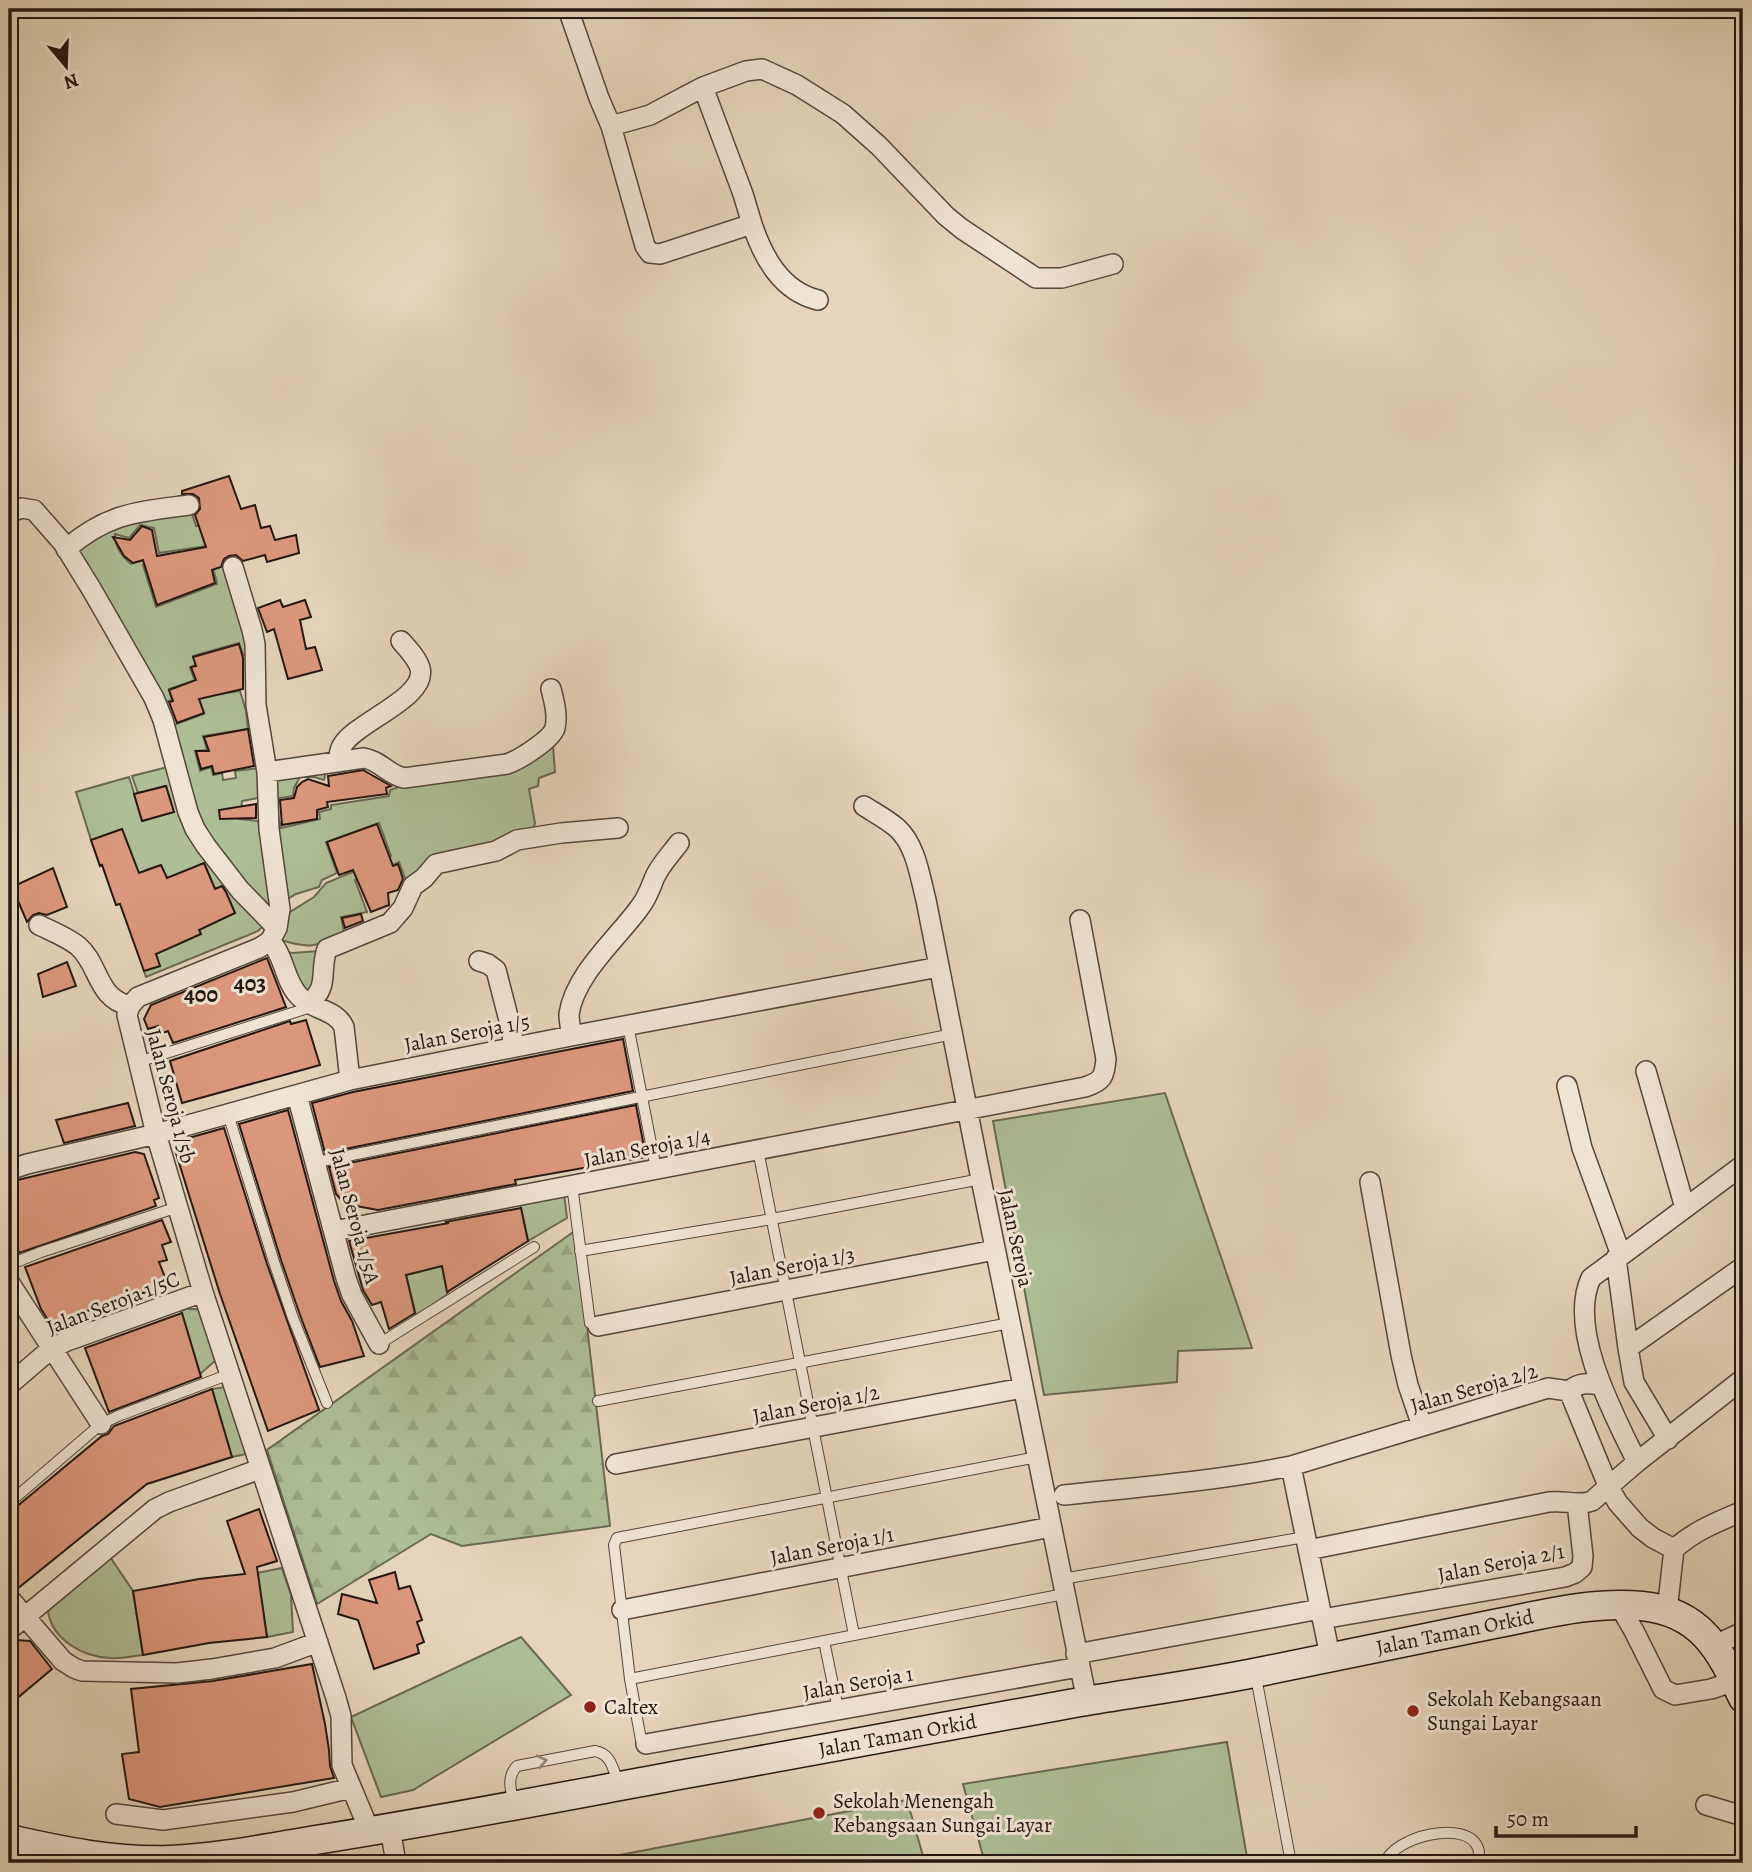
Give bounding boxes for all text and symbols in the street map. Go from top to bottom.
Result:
north arrow [32,32,102,102]
text: N [60,67,82,96]
district label: 403 [234,968,266,999]
district label: 400 [184,979,218,1010]
street label: Jalan Seroja 1/5 [402,1007,532,1059]
street label: Jalan Seroja 1/5b [140,1026,202,1166]
street label: Jalan Seroja 1/4 [582,1122,712,1174]
street label: Jalan Seroja 1/5A [323,1145,387,1288]
street label: Jalan Seroja [992,1186,1040,1290]
street label: Jalan Seroja 1/3 [727,1240,857,1292]
street label: Jalan Seroja 1/5C [42,1265,184,1341]
street label: Jalan Seroja 2/2 [1407,1356,1541,1420]
street label: Jalan Seroja 1/2 [750,1378,882,1430]
street label: Jalan Seroja 1/1 [768,1520,896,1572]
street label: Jalan Seroja 2/1 [1435,1537,1567,1589]
street label: Jalan Taman Orkid [1373,1602,1537,1661]
street label: Jalan Seroja 1 [801,1660,915,1706]
place label: Sekolah Kebangsaan Sungai Layar [1427,1685,1602,1737]
place label: Caltex [604,1693,658,1721]
marker: Caltex [582,1699,598,1715]
marker: Sekolah Kebangsaan Sungai Layar [1405,1703,1421,1719]
street label: Jalan Taman Orkid [816,1707,979,1763]
one-way arrow [536,1755,548,1770]
place label: Sekolah Menengah Kebangsaan Sungai Layar [833,1787,1052,1839]
scale bar [1496,1795,1636,1839]
marker: Sekolah Menengah Kebangsaan Sungai Layar [811,1805,827,1821]
text: 50 m [1507,1805,1549,1833]

